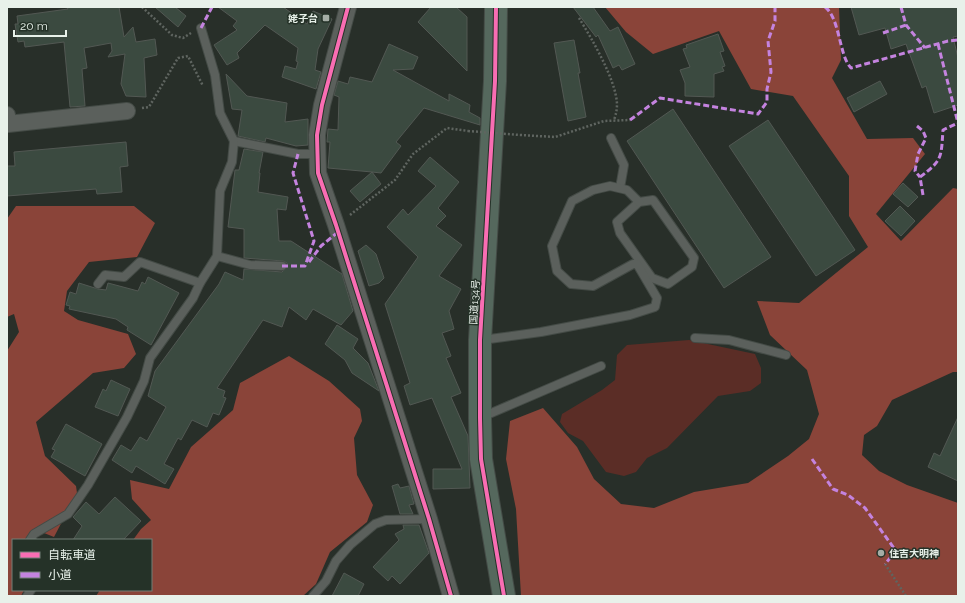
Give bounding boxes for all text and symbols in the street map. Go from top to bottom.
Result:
scale bar [14,12,66,38]
place label: 姥子台 [288,13,318,24]
marker: 姥子台 [321,13,331,23]
text: 20 m [20,19,48,33]
street label: 国道134号 [468,279,481,325]
legend [12,539,152,591]
text: 自転車道 [48,548,96,562]
marker: 住吉大明神 [876,548,886,558]
place label: 住吉大明神 [889,548,939,559]
text: 小道 [48,568,72,582]

